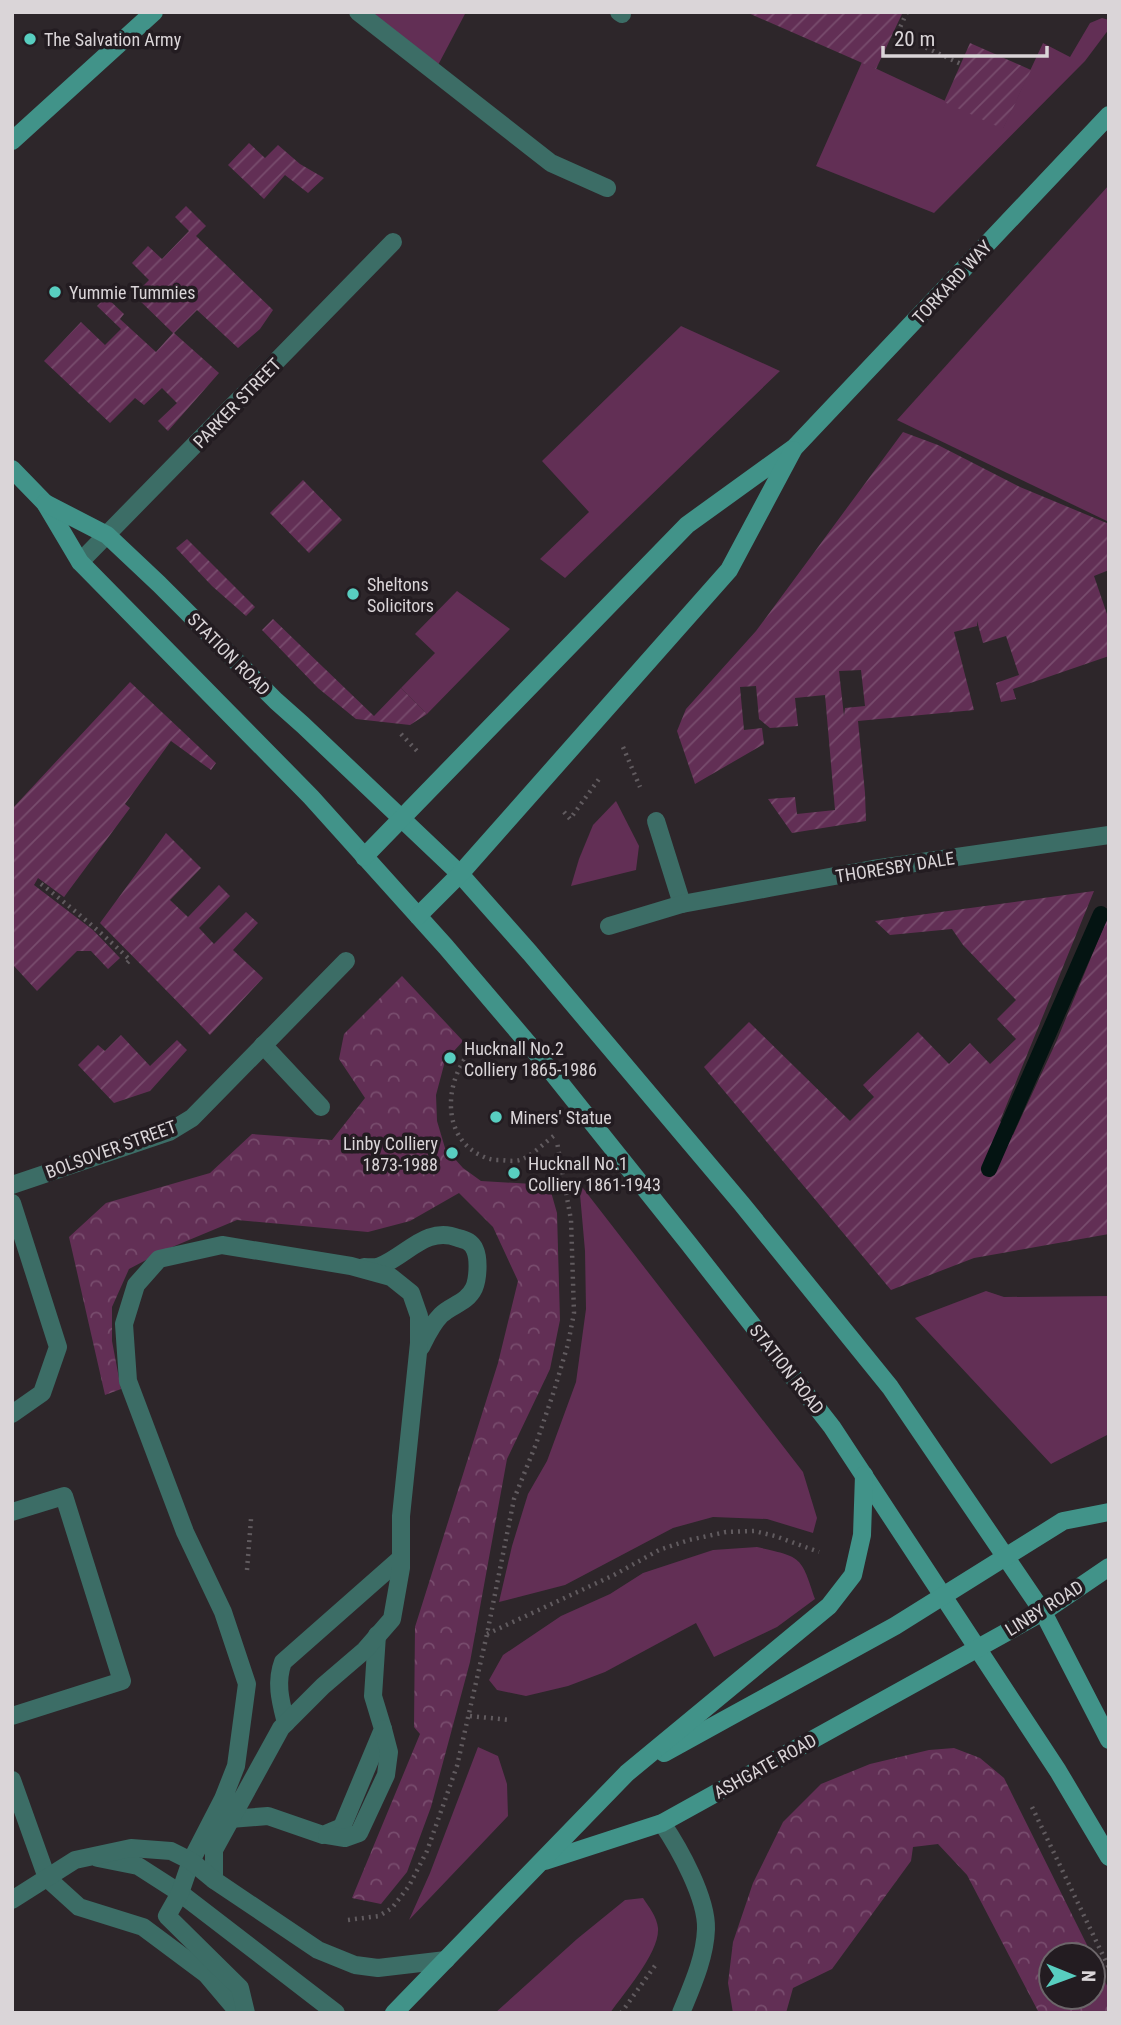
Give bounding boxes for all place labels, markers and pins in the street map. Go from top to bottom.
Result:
place label: The Salvation Army [44,29,182,50]
marker: The Salvation Army [22,31,38,47]
place label: Yummie Tummies [69,282,195,303]
marker: Yummie Tummies [47,284,63,300]
place label: Sheltons Solicitors [367,574,434,616]
marker: Sheltons Solicitors [345,586,361,602]
place label: Hucknall No.2 Colliery 1865-1986 [464,1038,597,1080]
marker: Hucknall No.2 Colliery 1865-1986 [442,1050,458,1066]
place label: Miners' Statue [510,1107,612,1128]
marker: Miners' Statue [488,1109,504,1125]
place label: Linby Colliery 1873-1988 [343,1133,438,1175]
marker: Linby Colliery 1873-1988 [444,1145,460,1161]
place label: Hucknall No.1 Colliery 1861-1943 [528,1153,661,1195]
marker: Hucknall No.1 Colliery 1861-1943 [506,1165,522,1181]

